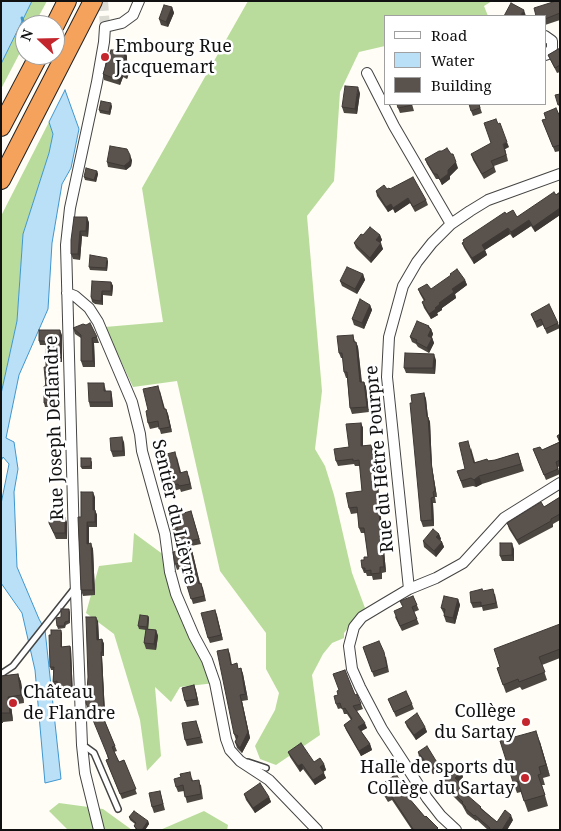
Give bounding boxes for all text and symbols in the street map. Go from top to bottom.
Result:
north arrow [15,15,65,65]
legend [384,15,546,105]
text: Road [431,25,467,45]
text: N [16,26,37,43]
place label: Embourg Rue Jacquemart [115,36,232,78]
text: Water [431,50,474,70]
marker: Embourg Rue Jacquemart [99,51,111,63]
text: Building [431,75,492,95]
street label: Rue Joseph Deflandre [41,335,69,521]
street label: Rue du Hêtre Pourpre [361,364,399,554]
street label: Sentier du Lièvre [147,437,201,587]
place label: Château de Flandre [23,682,115,724]
marker: Château de Flandre [7,697,19,709]
place label: Collège du Sartay [434,701,516,744]
marker: Collège du Sartay [520,716,532,728]
place label: Halle de sports du Collège du Sartay [360,757,515,800]
marker: Halle de sports du Collège du Sartay [519,772,531,784]

